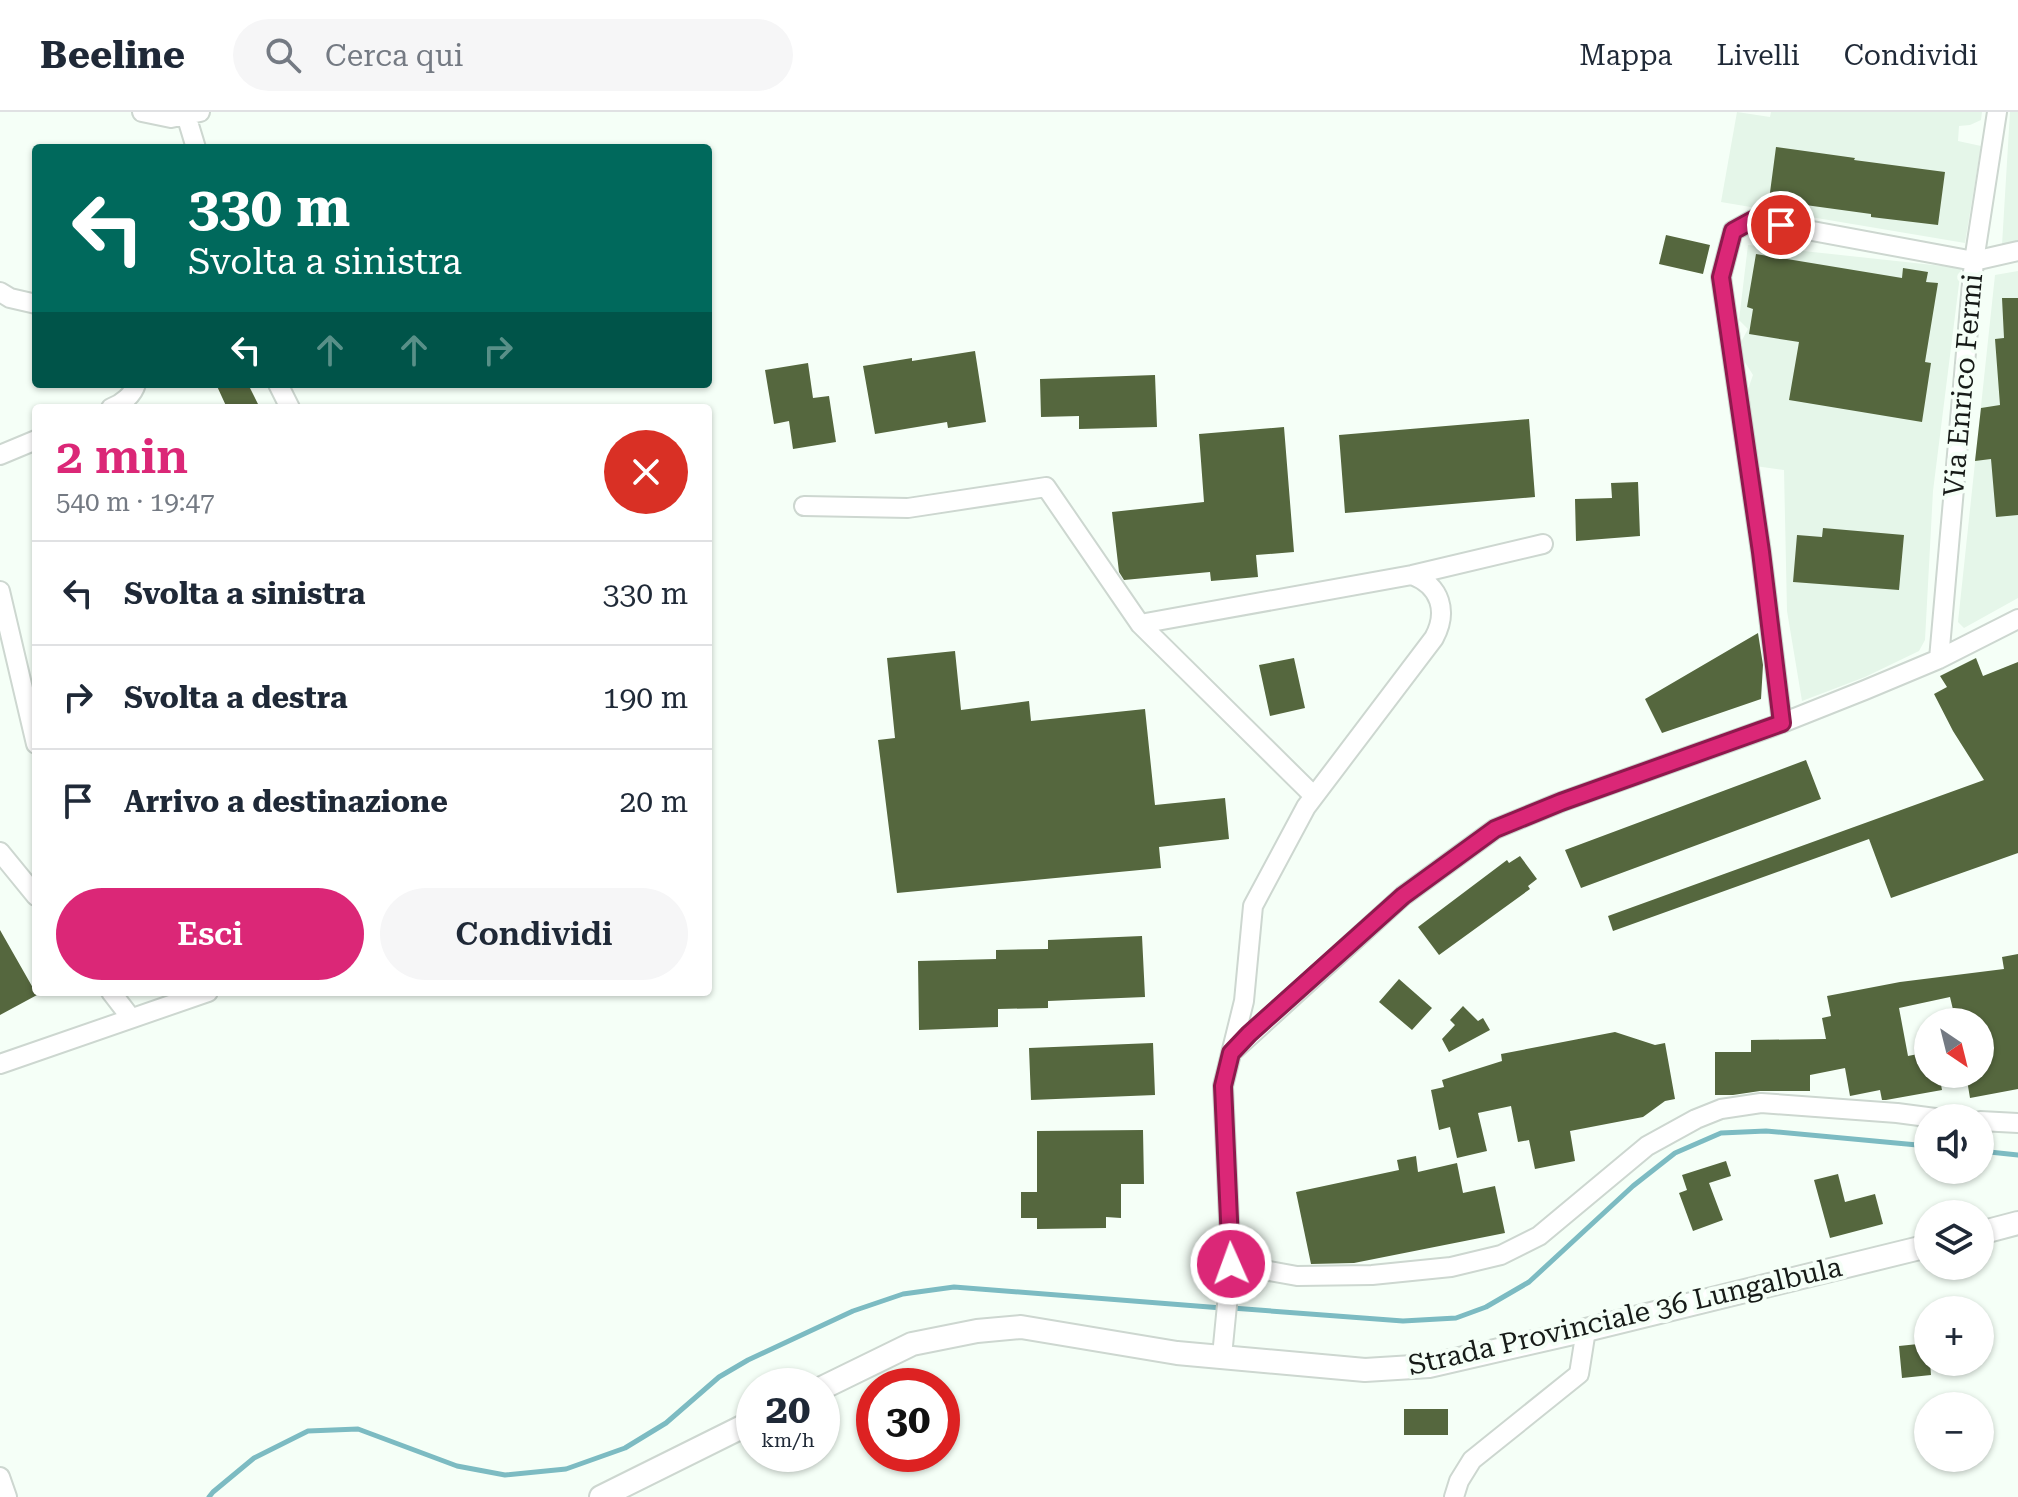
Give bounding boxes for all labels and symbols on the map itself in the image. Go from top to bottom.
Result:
pin [1747,191,1815,259]
street label: Via Enrico Fermi [1937,272,1989,498]
north arrow [1914,1008,1994,1088]
position arrow [1189,1222,1273,1306]
street label: Strada Provinciale 36 Lungalbula [1405,1250,1845,1382]
speed limit sign: 30 [856,1368,960,1472]

